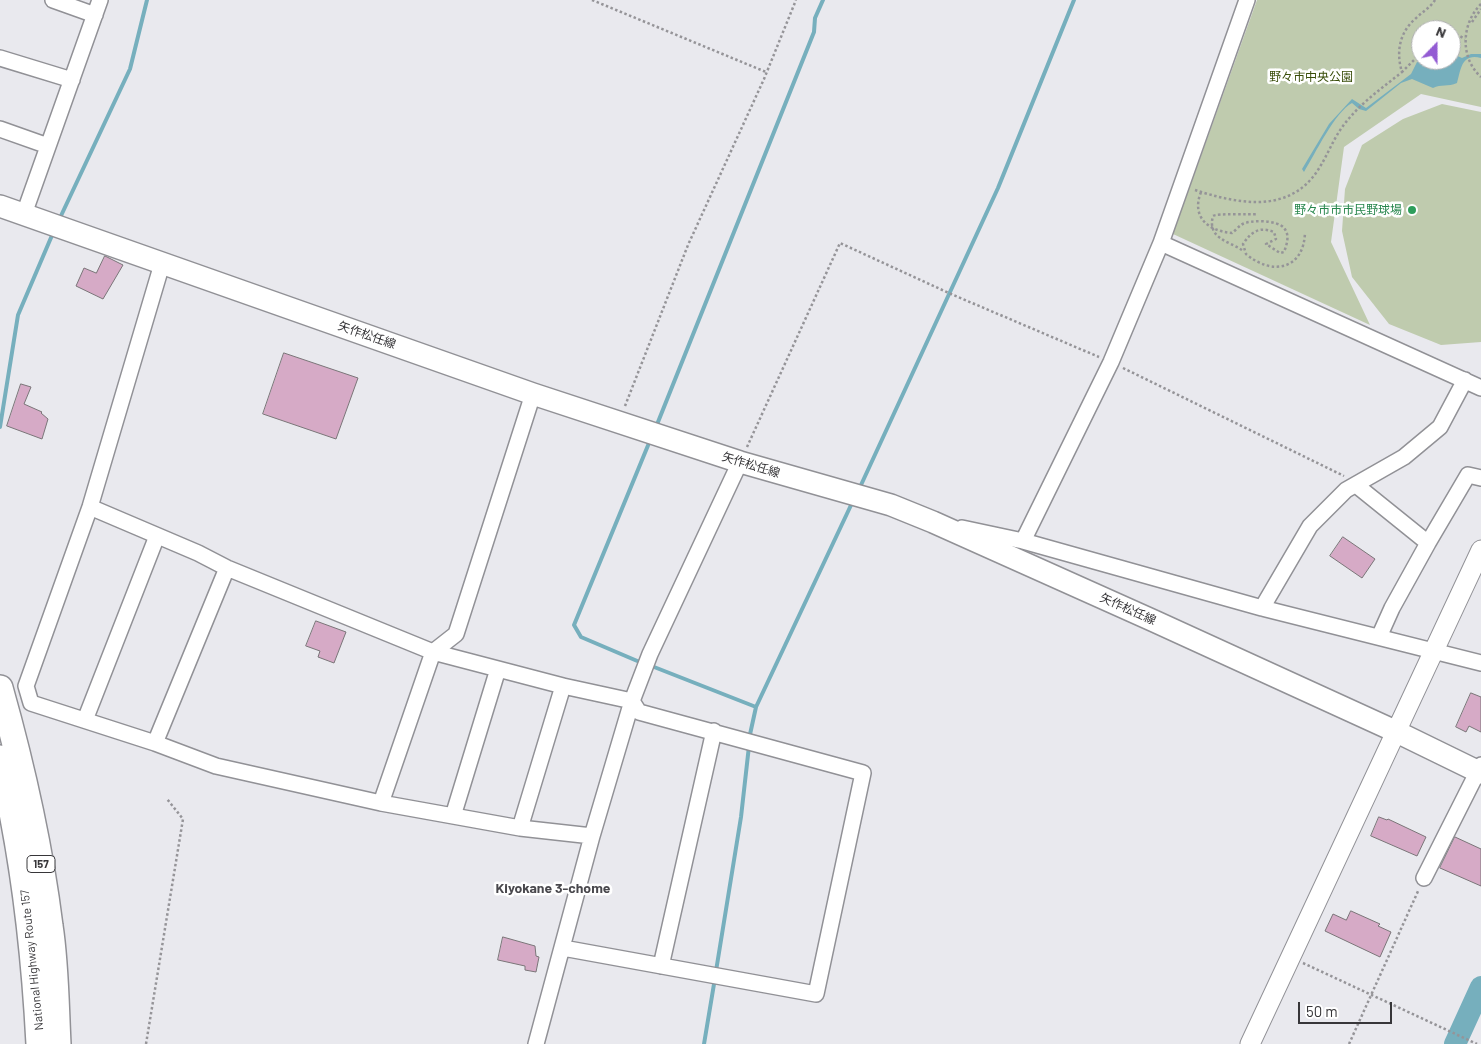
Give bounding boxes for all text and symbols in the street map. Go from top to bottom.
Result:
north arrow [1411,20,1461,70]
text: N [1434,22,1449,41]
park label: 野々市中央公園 [1269,70,1353,84]
place label: 野々市市市民野球場 [1294,203,1402,217]
marker: 野々市市市民野球場 [1406,204,1418,216]
street label: 矢作松任線 [336,318,398,352]
street label: 矢作松任線 [720,449,782,481]
street label: 矢作松任線 [1098,590,1158,628]
road number: 157 [27,856,55,872]
district label: Kiyokane 3-chome [496,880,610,896]
street label: National Highway Route 157 [17,889,47,1031]
scale bar [1301,992,1395,1024]
text: 50 m [1306,1002,1338,1020]

